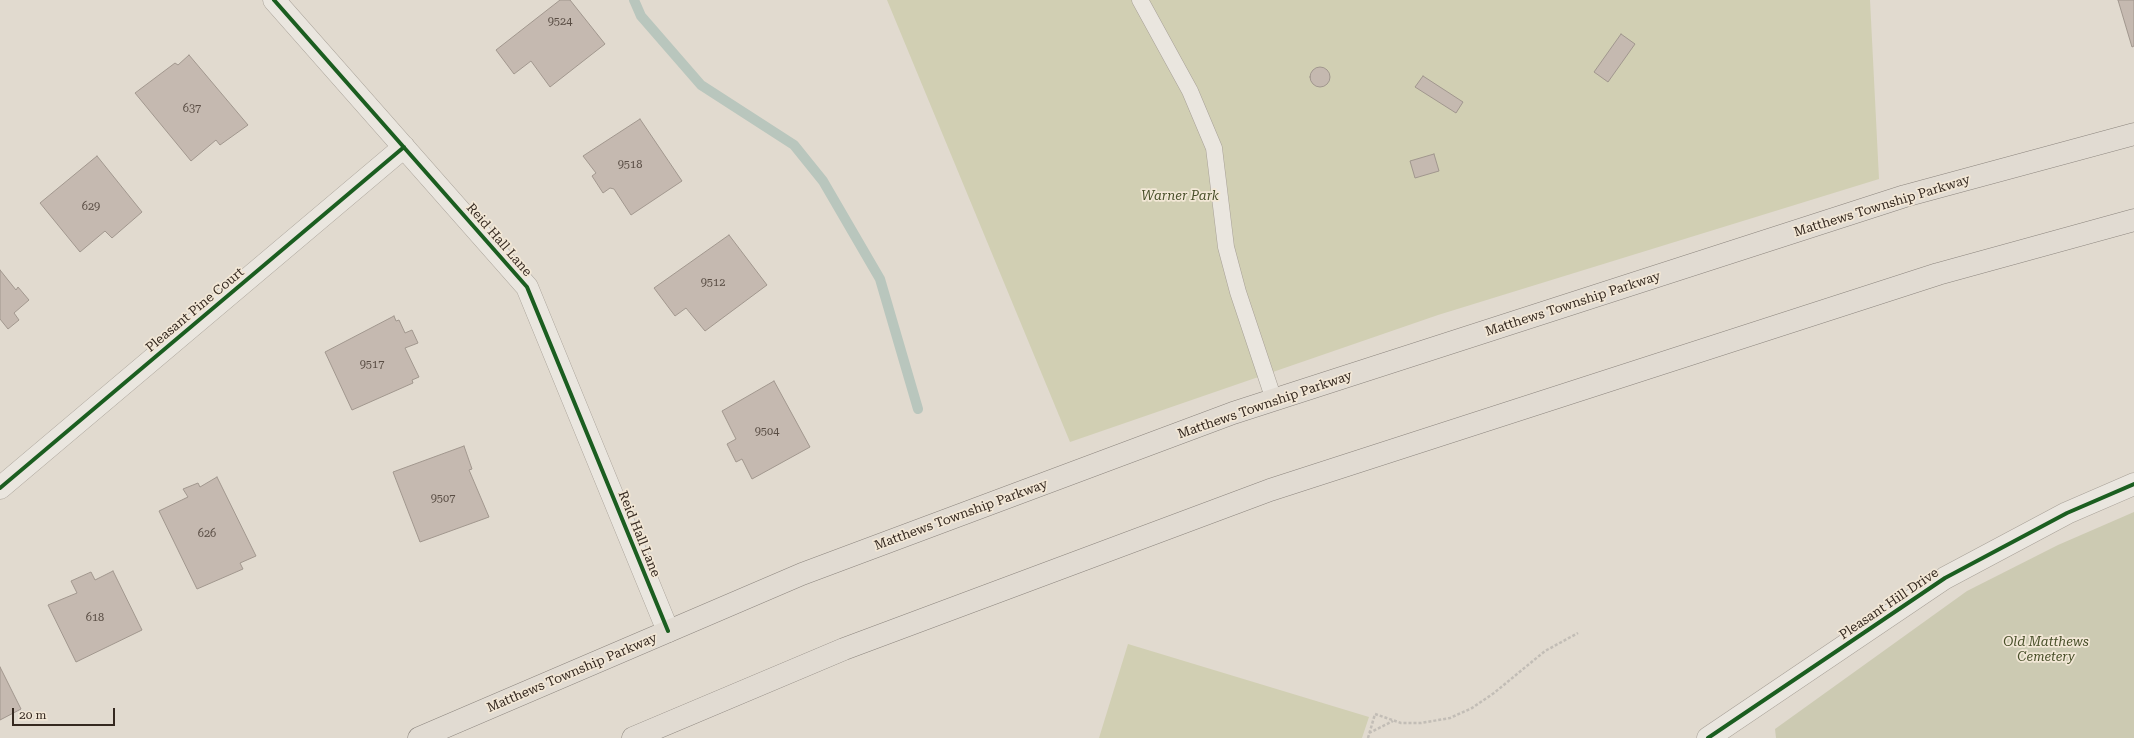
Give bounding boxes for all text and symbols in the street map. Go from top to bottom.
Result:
house number: 9524 [548,15,572,29]
house number: 637 [183,102,201,116]
house number: 9518 [618,158,642,172]
street label: Matthews Township Parkway [1792,172,1972,240]
park label: Warner Park [1141,188,1219,204]
house number: 629 [82,200,100,214]
street label: Reid Hall Lane [463,200,535,280]
street label: Pleasant Pine Court [143,264,247,356]
street label: Matthews Township Parkway [1483,268,1663,340]
house number: 9512 [701,276,725,290]
house number: 9517 [360,358,384,372]
street label: Matthews Township Parkway [1176,368,1354,442]
house number: 9504 [755,425,779,439]
street label: Matthews Township Parkway [872,476,1050,554]
street label: Reid Hall Lane [615,489,663,579]
house number: 9507 [431,492,455,506]
house number: 626 [198,527,216,541]
street label: Pleasant Hill Drive [1836,565,1942,643]
house number: 618 [86,611,104,625]
street label: Matthews Township Parkway [485,630,659,716]
park label: Old Matthews Cemetery [2003,634,2089,665]
scale bar [14,700,117,726]
text: 20 m [19,708,46,722]

